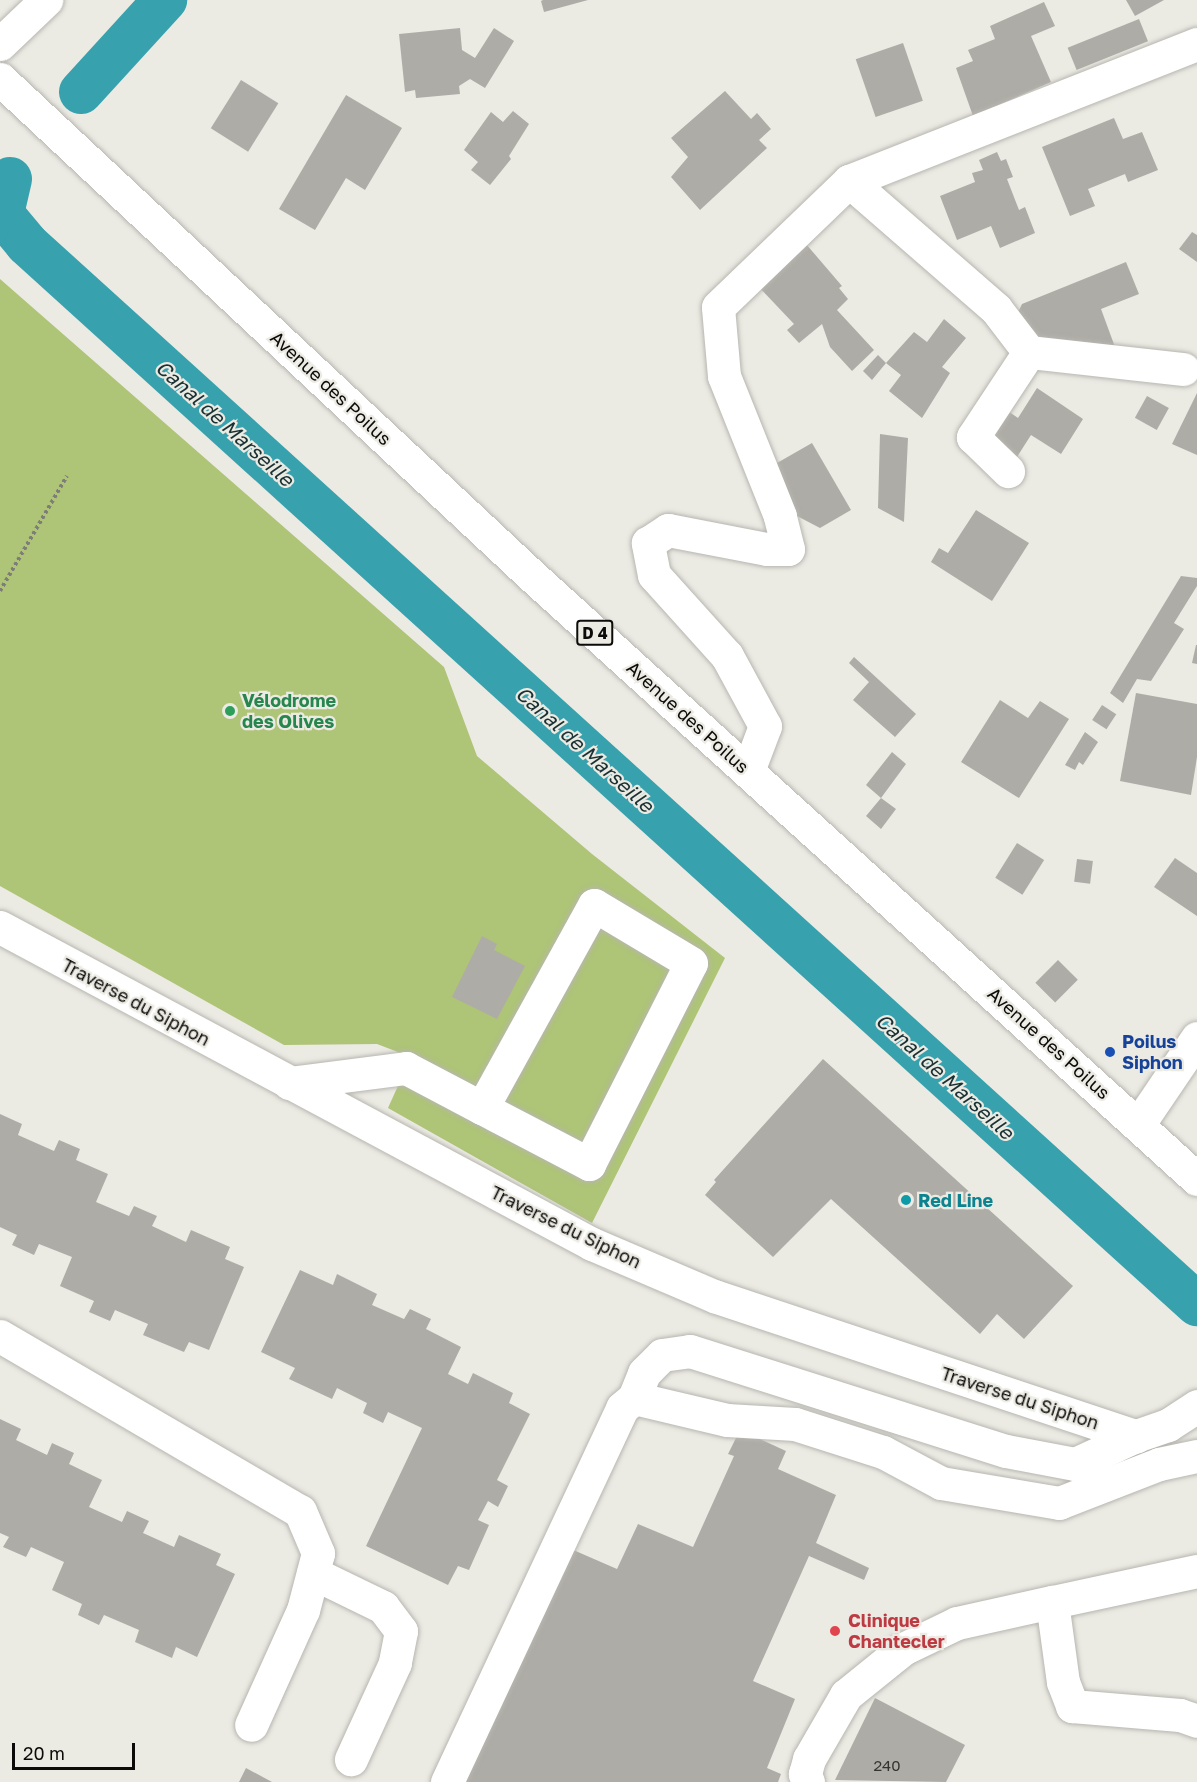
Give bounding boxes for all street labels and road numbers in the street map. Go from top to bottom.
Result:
street label: Avenue des Poilus [266,327,396,449]
road number: D 4 [576,620,614,646]
street label: Avenue des Poilus [622,656,754,778]
street label: Traverse du Siphon [58,954,214,1050]
street label: Avenue des Poilus [983,982,1115,1104]
street label: Traverse du Siphon [487,1181,645,1273]
street label: Traverse du Siphon [938,1362,1102,1434]

